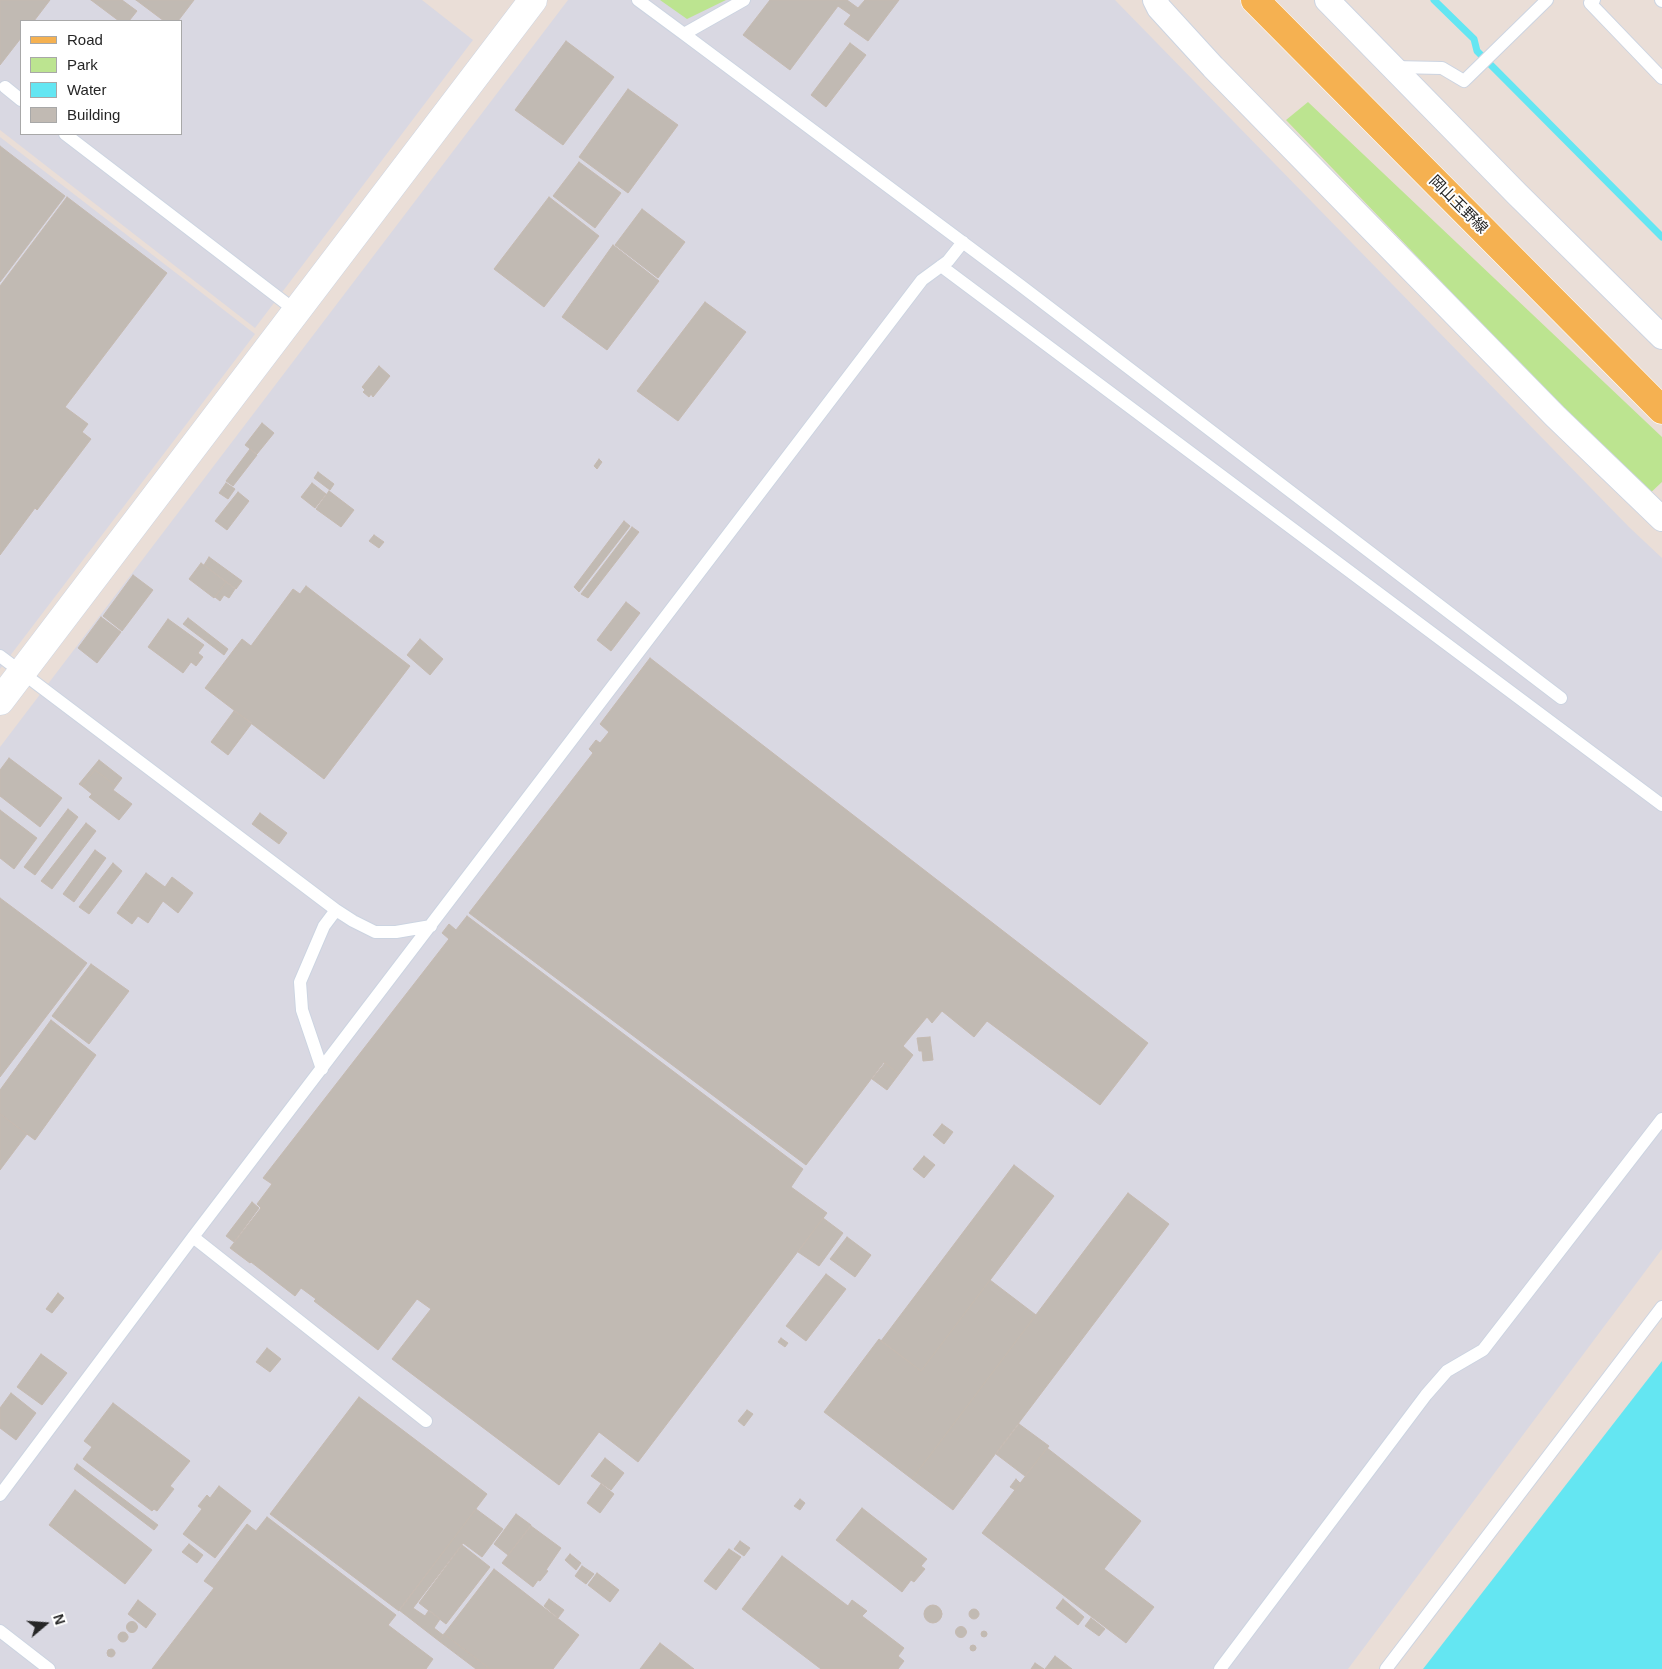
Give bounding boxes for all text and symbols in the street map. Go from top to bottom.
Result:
legend [20,20,182,135]
text: Road [67,31,103,48]
text: Park [67,56,98,73]
text: Water [67,81,106,98]
text: Building [67,106,120,123]
street label: 岡山玉野線 [1425,172,1491,238]
north arrow [20,1599,70,1649]
text: N [50,1612,68,1627]

